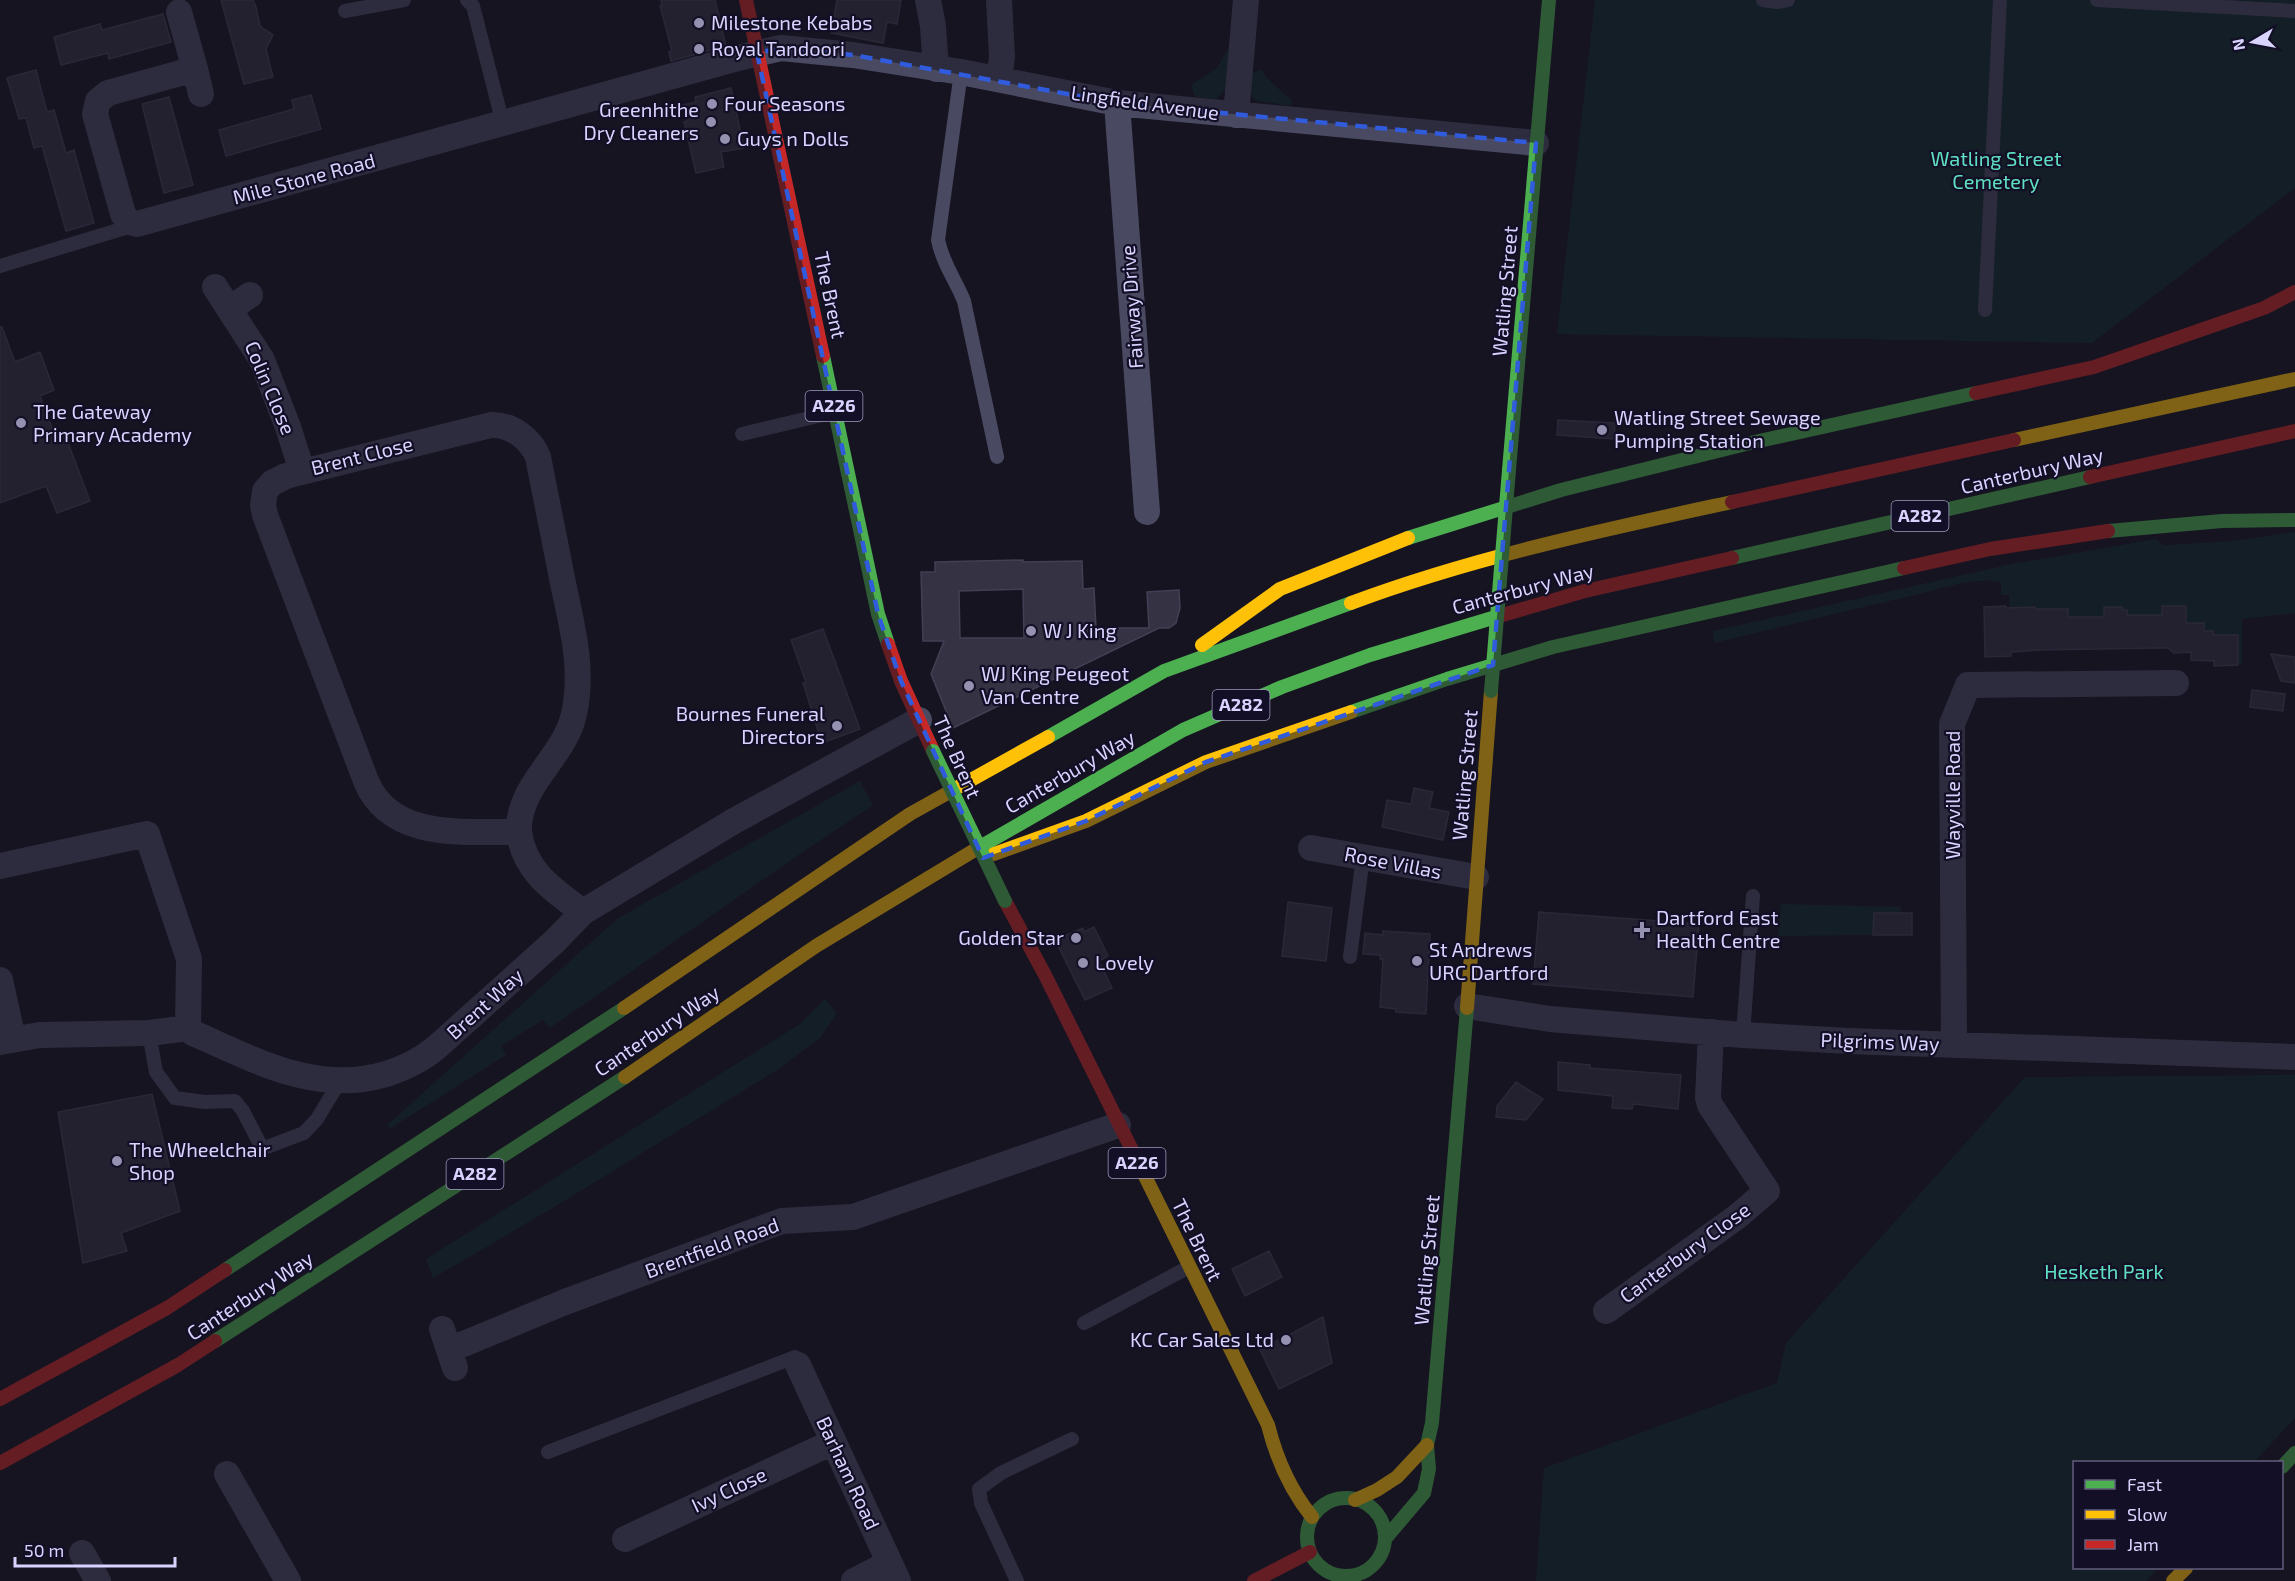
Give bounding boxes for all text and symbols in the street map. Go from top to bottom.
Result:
place label: Milestone Kebabs [711,10,872,34]
north arrow [2223,12,2283,72]
marker: Milestone Kebabs [692,16,706,30]
place label: Royal Tandoori [711,36,845,60]
text: N [2227,37,2248,52]
marker: Royal Tandoori [692,42,706,56]
street label: Lingfield Avenue [1070,80,1221,124]
place label: Four Seasons [724,91,846,115]
place label: Greenhithe Dry Cleaners [584,97,699,144]
marker: Four Seasons [705,97,719,111]
marker: Greenhithe Dry Cleaners [704,115,718,129]
place label: Guys n Dolls [737,126,849,150]
marker: Guys n Dolls [718,132,732,146]
park label: Watling Street Cemetery [1930,146,2062,193]
street label: Mile Stone Road [230,147,378,209]
street label: Watling Street [1486,224,1522,357]
street label: Fairway Drive [1115,245,1147,370]
street label: The Brent [810,249,852,341]
street label: Colin Close [240,337,301,438]
road number: A226 [806,391,862,421]
place label: The Gateway Primary Academy [33,399,192,446]
place label: Watling Street Sewage Pumping Station [1614,405,1821,452]
marker: The Gateway Primary Academy [14,416,28,430]
marker: Watling Street Sewage Pumping Station [1595,423,1609,437]
street label: Brent Close [308,431,415,479]
street label: Canterbury Way [1958,442,2106,498]
road number: A282 [1892,501,1948,531]
street label: Canterbury Way [1449,557,1597,618]
place label: W J King [1043,618,1117,642]
marker: W J King [1024,624,1038,638]
place label: WJ King Peugeot Van Centre [981,661,1130,708]
marker: WJ King Peugeot Van Centre [962,679,976,693]
road number: A282 [1212,690,1270,720]
place label: Bournes Funeral Directors [676,701,825,748]
street label: Watling Street [1446,708,1482,841]
street label: The Brent [929,711,987,802]
marker: Bournes Funeral Directors [830,719,844,733]
street label: Canterbury Way [1000,724,1139,818]
street label: Wayville Road [1940,731,1964,859]
street label: Rose Villas [1342,841,1444,883]
place label: Dartford East Health Centre [1656,905,1780,952]
marker: Dartford East Health Centre [1633,921,1651,939]
place label: Golden Star [958,925,1064,949]
marker: Golden Star [1069,931,1083,945]
place label: St Andrews URC Dartford [1429,937,1549,984]
place label: Lovely [1095,950,1154,974]
marker: St Andrews URC Dartford [1410,954,1424,968]
marker: Lovely [1076,956,1090,970]
street label: Brent Way [441,962,528,1044]
street label: Canterbury Way [589,979,724,1081]
street label: Pilgrims Way [1820,1027,1940,1055]
place label: The Wheelchair Shop [129,1137,271,1184]
road number: A226 [1108,1148,1166,1178]
marker: The Wheelchair Shop [110,1154,124,1168]
road number: A282 [446,1159,504,1189]
street label: Watling Street [1408,1193,1444,1326]
street label: The Brent [1168,1194,1228,1285]
street label: Canterbury Close [1614,1197,1754,1308]
street label: Brentfield Road [641,1212,782,1282]
street label: Canterbury Way [182,1245,317,1345]
park label: Hesketh Park [2044,1259,2164,1283]
place label: KC Car Sales Ltd [1130,1327,1274,1351]
marker: KC Car Sales Ltd [1279,1333,1293,1347]
street label: Barham Road [812,1412,886,1533]
street label: Ivy Close [687,1461,770,1517]
legend [2073,1461,2283,1569]
text: Fast [2127,1473,2162,1495]
text: Slow [2127,1503,2168,1525]
scale bar [15,1530,176,1568]
text: Jam [2127,1533,2159,1555]
text: 50 m [24,1539,64,1561]

